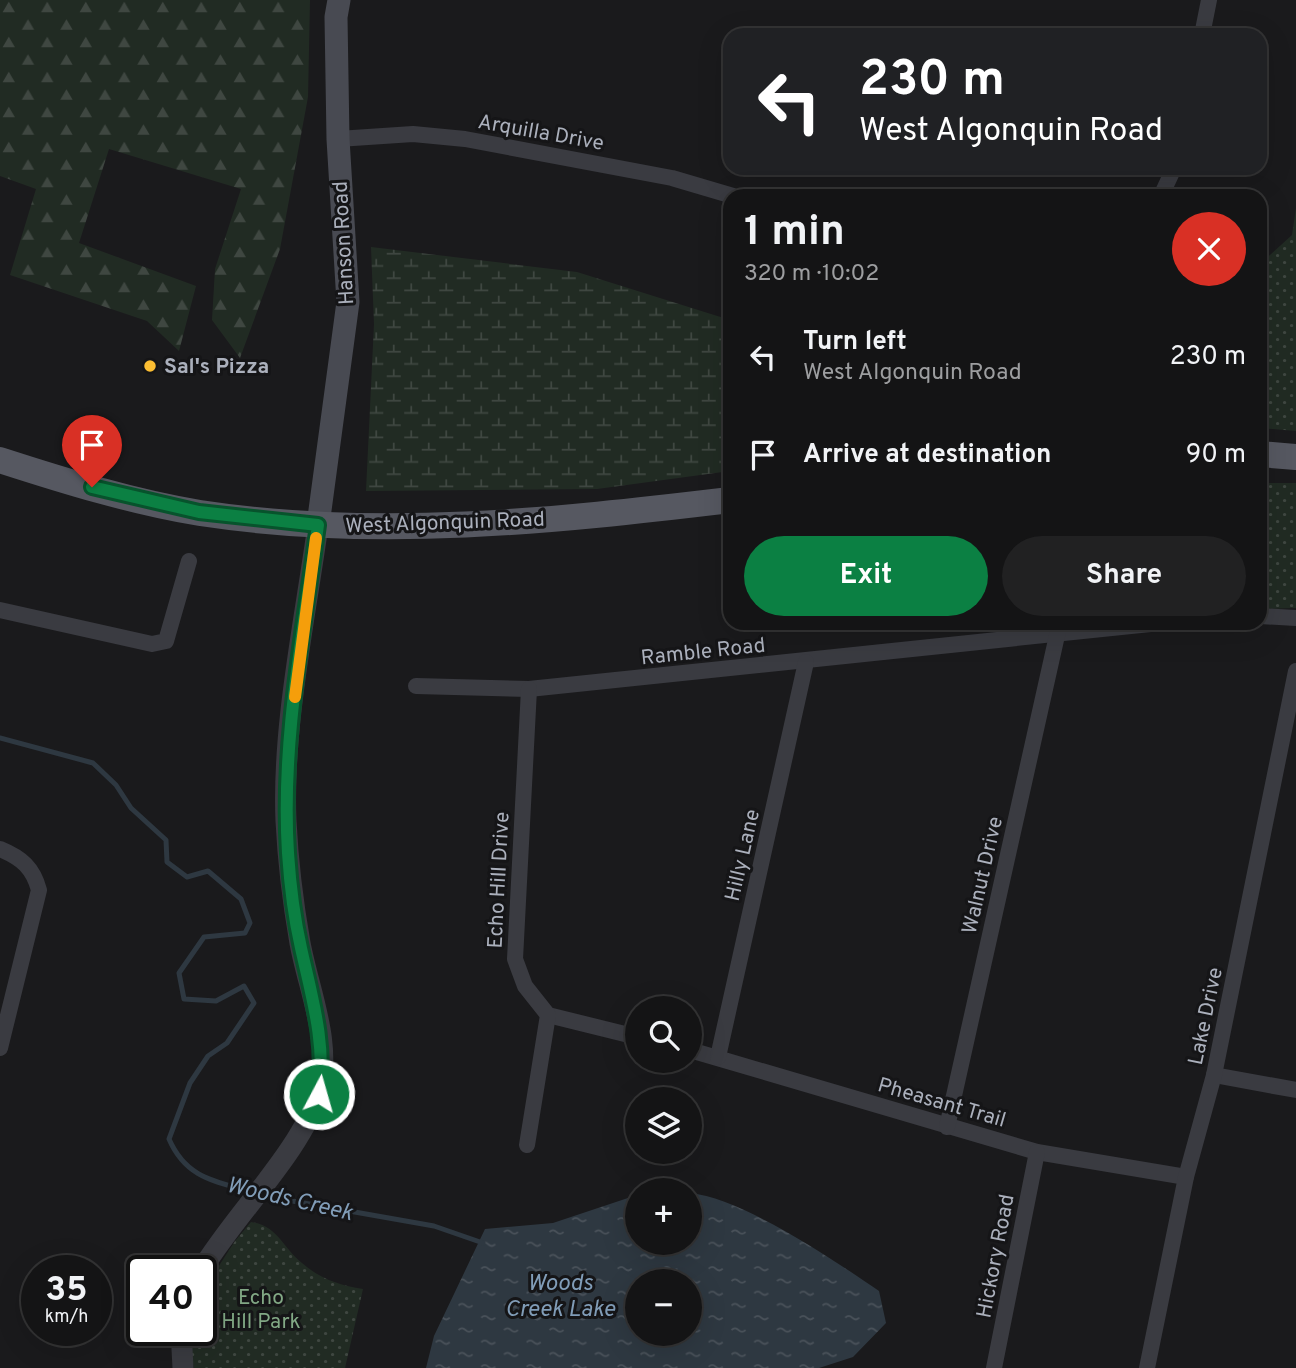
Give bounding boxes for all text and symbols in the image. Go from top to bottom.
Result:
text: 230 m [859,51,1005,113]
icon: left [744,56,835,147]
street label: Arquilla Drive [476,109,606,158]
text: West Algonquin Road [859,112,1163,152]
street label: Hanson Road [328,180,361,305]
text: 1 min [744,207,845,260]
button: close [1172,212,1246,286]
text: 320 m · 10:02 [744,260,879,289]
text: Turn left [803,326,907,359]
icon: left [744,338,782,376]
text: 230 m [1170,341,1246,374]
place label: Sal's Pizza [164,354,269,381]
marker: Sal's Pizza [142,358,158,374]
text: West Algonquin Road [803,359,1022,388]
pin [62,415,122,487]
icon: arrive [73,426,111,464]
icon: arrive [744,436,782,474]
text: Arrive at destination [803,439,1051,472]
text: 90 m [1186,439,1246,472]
street label: West Algonquin Road [345,507,545,540]
button: Exit [744,536,988,616]
button: Share [1002,536,1246,616]
street label: Ramble Road [640,633,767,672]
street label: Hilly Lane [720,807,767,904]
street label: Echo Hill Drive [482,811,517,949]
street label: Walnut Drive [957,814,1010,937]
street label: Lake Drive [1183,965,1230,1068]
map controls [625,996,702,1346]
button: search [625,996,702,1073]
position arrow [282,1057,356,1131]
street label: Pheasant Trail [874,1072,1009,1135]
button: layers [625,1087,702,1164]
water label: Woods Creek [224,1172,356,1229]
button: + [625,1178,702,1255]
street label: Hickory Road [971,1192,1022,1321]
speed limit sign: 40 [126,1255,217,1346]
text: 35 [45,1269,88,1313]
button: − [625,1269,702,1346]
water label: Woods Creek Lake [505,1270,616,1325]
park label: Echo Hill Park [221,1285,301,1336]
text: km/h [45,1306,88,1329]

